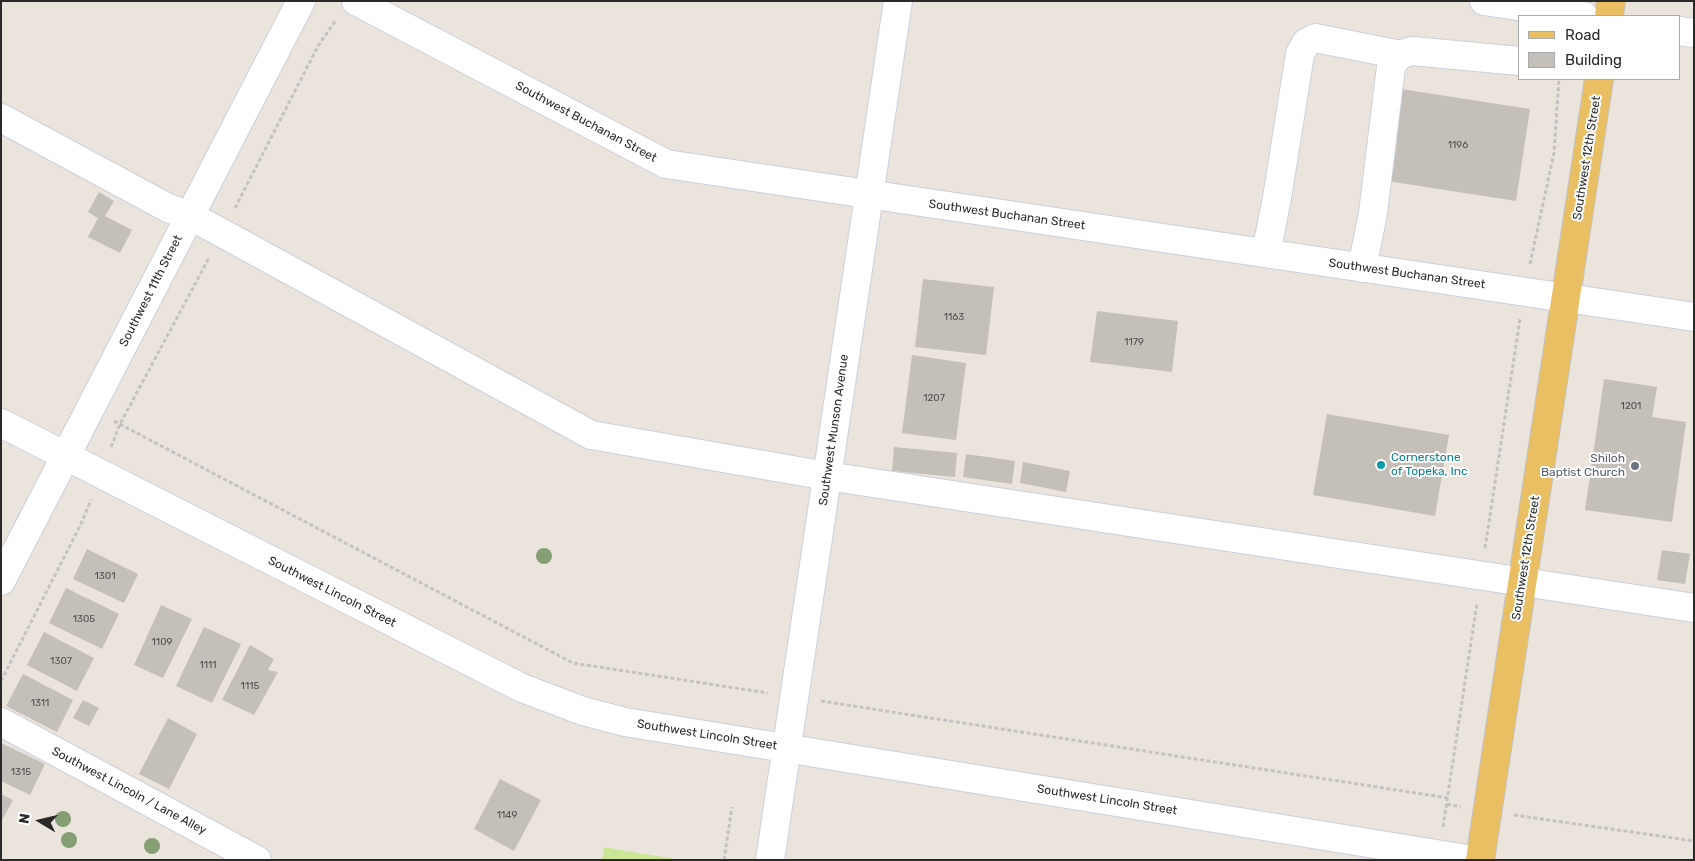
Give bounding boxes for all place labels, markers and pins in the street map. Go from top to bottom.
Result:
place label: Cornerstone of Topeka, Inc [1391,451,1468,479]
place label: Shiloh Baptist Church [1541,452,1625,480]
marker: Cornerstone of Topeka, Inc [1375,459,1387,471]
marker: Shiloh Baptist Church [1629,460,1641,472]

